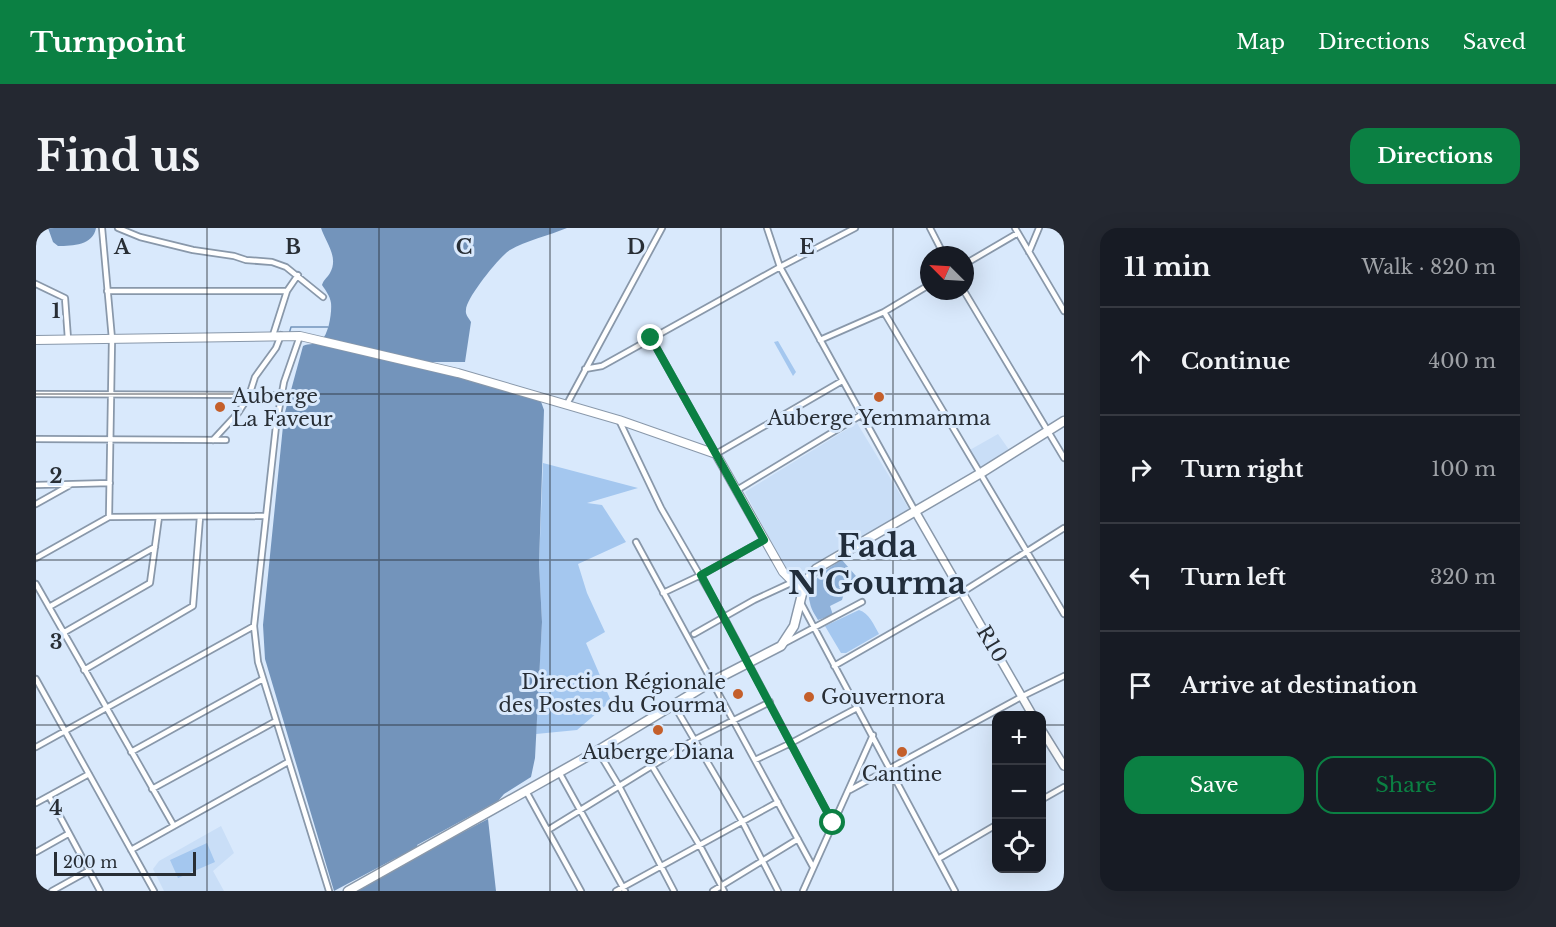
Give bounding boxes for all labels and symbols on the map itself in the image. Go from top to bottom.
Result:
text: A [113,235,131,259]
text: B [285,235,301,259]
text: C [456,235,472,259]
text: D [627,235,645,259]
text: E [799,235,815,259]
north arrow [920,246,974,300]
text: 1 [52,299,61,323]
route end [637,324,663,350]
place label: Auberge La Faveur [231,384,333,431]
marker: Auberge Yemmamma [872,390,886,404]
marker: Auberge La Faveur [213,400,227,414]
place label: Auberge Yemmamma [766,406,991,430]
text: 2 [49,464,63,488]
district label: Fada N'Gourma [788,526,966,603]
street label: R10 [972,621,1012,667]
text: 3 [50,630,62,654]
place label: Direction Régionale des Postes du Gourma [498,670,727,717]
place label: Gouvernora [821,685,946,709]
marker: Direction Régionale des Postes du Gourma [731,687,745,701]
marker: Gouvernora [802,690,816,704]
marker: Auberge Diana [651,723,665,737]
place label: Auberge Diana [581,740,735,764]
marker: Cantine [895,745,909,759]
place label: Cantine [862,762,942,786]
text: 4 [49,796,63,820]
route start [819,809,845,835]
scale bar [54,849,196,876]

